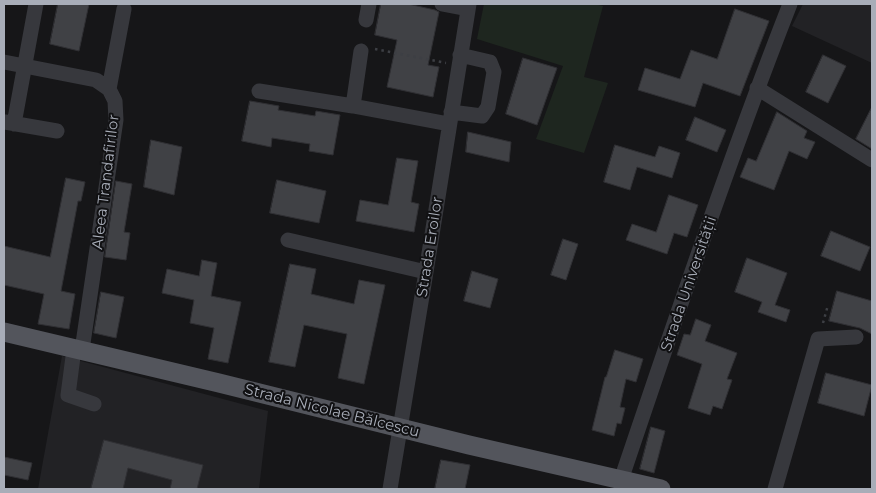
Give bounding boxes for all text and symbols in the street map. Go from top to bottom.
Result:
street label: Aleea Trandafirilor [89,114,123,250]
street label: Strada Eroilor [413,196,447,298]
street label: Strada Universității [657,214,721,354]
street label: Strada Nicolae Bălcescu [243,381,421,441]

